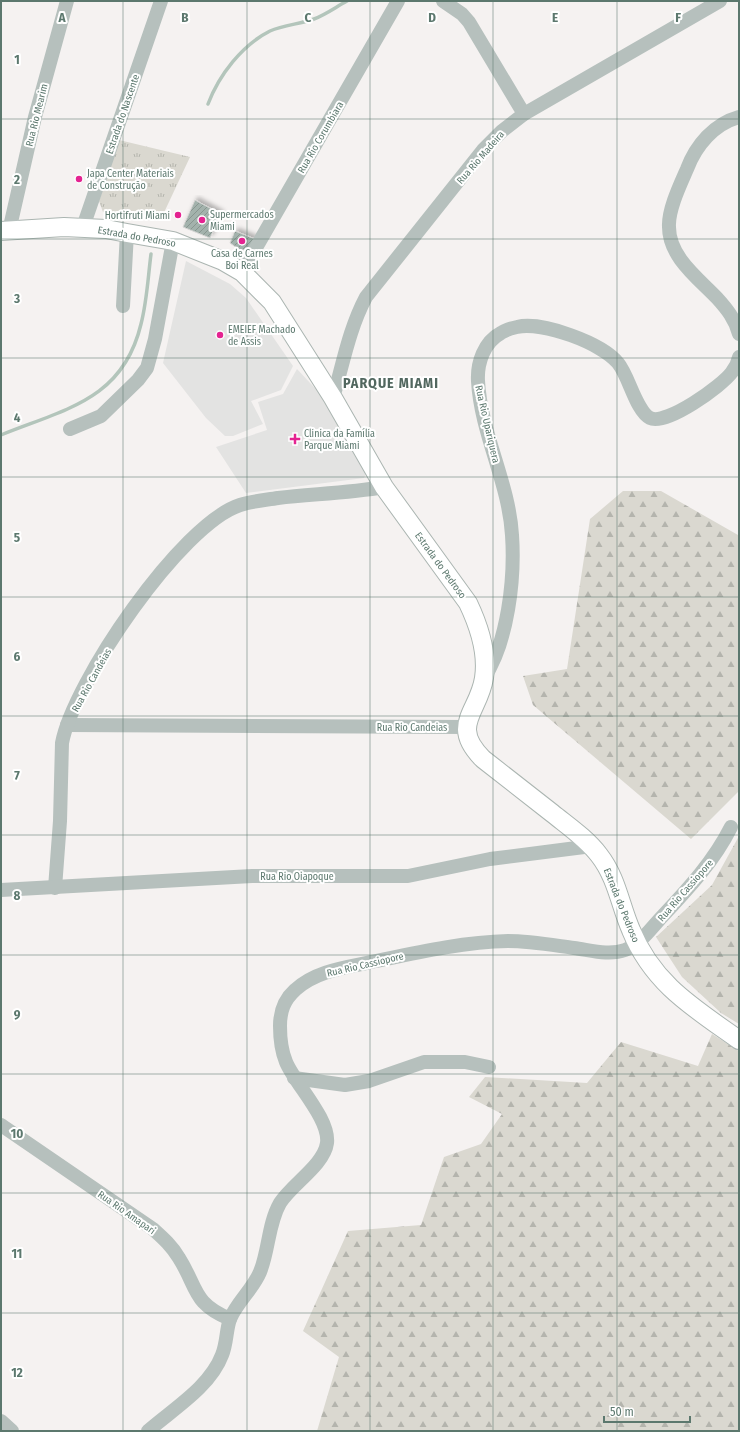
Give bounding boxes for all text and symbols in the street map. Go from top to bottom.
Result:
text: A [57,10,66,25]
text: B [181,10,189,25]
text: C [305,10,312,25]
text: D [428,10,436,25]
text: E [552,10,558,25]
text: F [675,10,681,25]
text: 1 [14,52,20,67]
street label: Estrada do Nascente [104,73,142,156]
street label: Rua Rio Mearim [23,83,51,148]
street label: Rua Rio Corumbiara [295,99,346,176]
street label: Rua Rio Madeira [454,129,507,187]
place label: Japa Center Materiais de Construção [87,168,174,192]
text: 2 [13,172,20,187]
marker: Japa Center Materiais de Construção [74,174,84,184]
place label: Supermercados Miami [210,209,274,233]
place label: Hortifruti Miami [105,210,170,222]
marker: Hortifruti Miami [173,210,183,220]
marker: Supermercados Miami [197,215,207,225]
street label: Estrada do Pedroso [97,224,177,250]
marker: Casa de Carnes Boi Real [237,236,247,246]
place label: Casa de Carnes Boi Real [211,248,273,272]
text: 3 [13,291,20,306]
place label: EMEIEF Machado de Assis [228,324,296,348]
marker: EMEIEF Machado de Assis [215,330,225,340]
district label: PARQUE MIAMI [343,375,439,392]
street label: Rua Rio Upariquera [472,384,502,464]
text: 4 [14,410,21,425]
place label: Clinica da Família Parque Miami [304,427,375,452]
marker: Clinica da Família Parque Miami [289,433,301,445]
text: 5 [14,530,20,545]
street label: Estrada do Pedroso [412,530,468,601]
street label: Rua Rio Candeias [70,647,114,714]
text: 6 [14,649,21,664]
street label: Rua Rio Candeias [377,722,447,734]
text: 7 [14,768,20,783]
street label: Rua Rio Cassiopore [656,857,716,924]
street label: Estrada do Pedroso [601,866,641,944]
street label: Rua Rio Oiapoque [260,871,334,883]
text: 8 [14,888,21,903]
street label: Rua Rio Cassiopore [326,950,405,980]
text: 9 [14,1007,21,1022]
text: 10 [11,1126,23,1141]
street label: Rua Rio Amapari [95,1189,158,1237]
text: 11 [12,1246,22,1261]
text: 12 [11,1365,23,1380]
scale bar [604,1398,690,1424]
text: 50 m [610,1405,634,1419]

